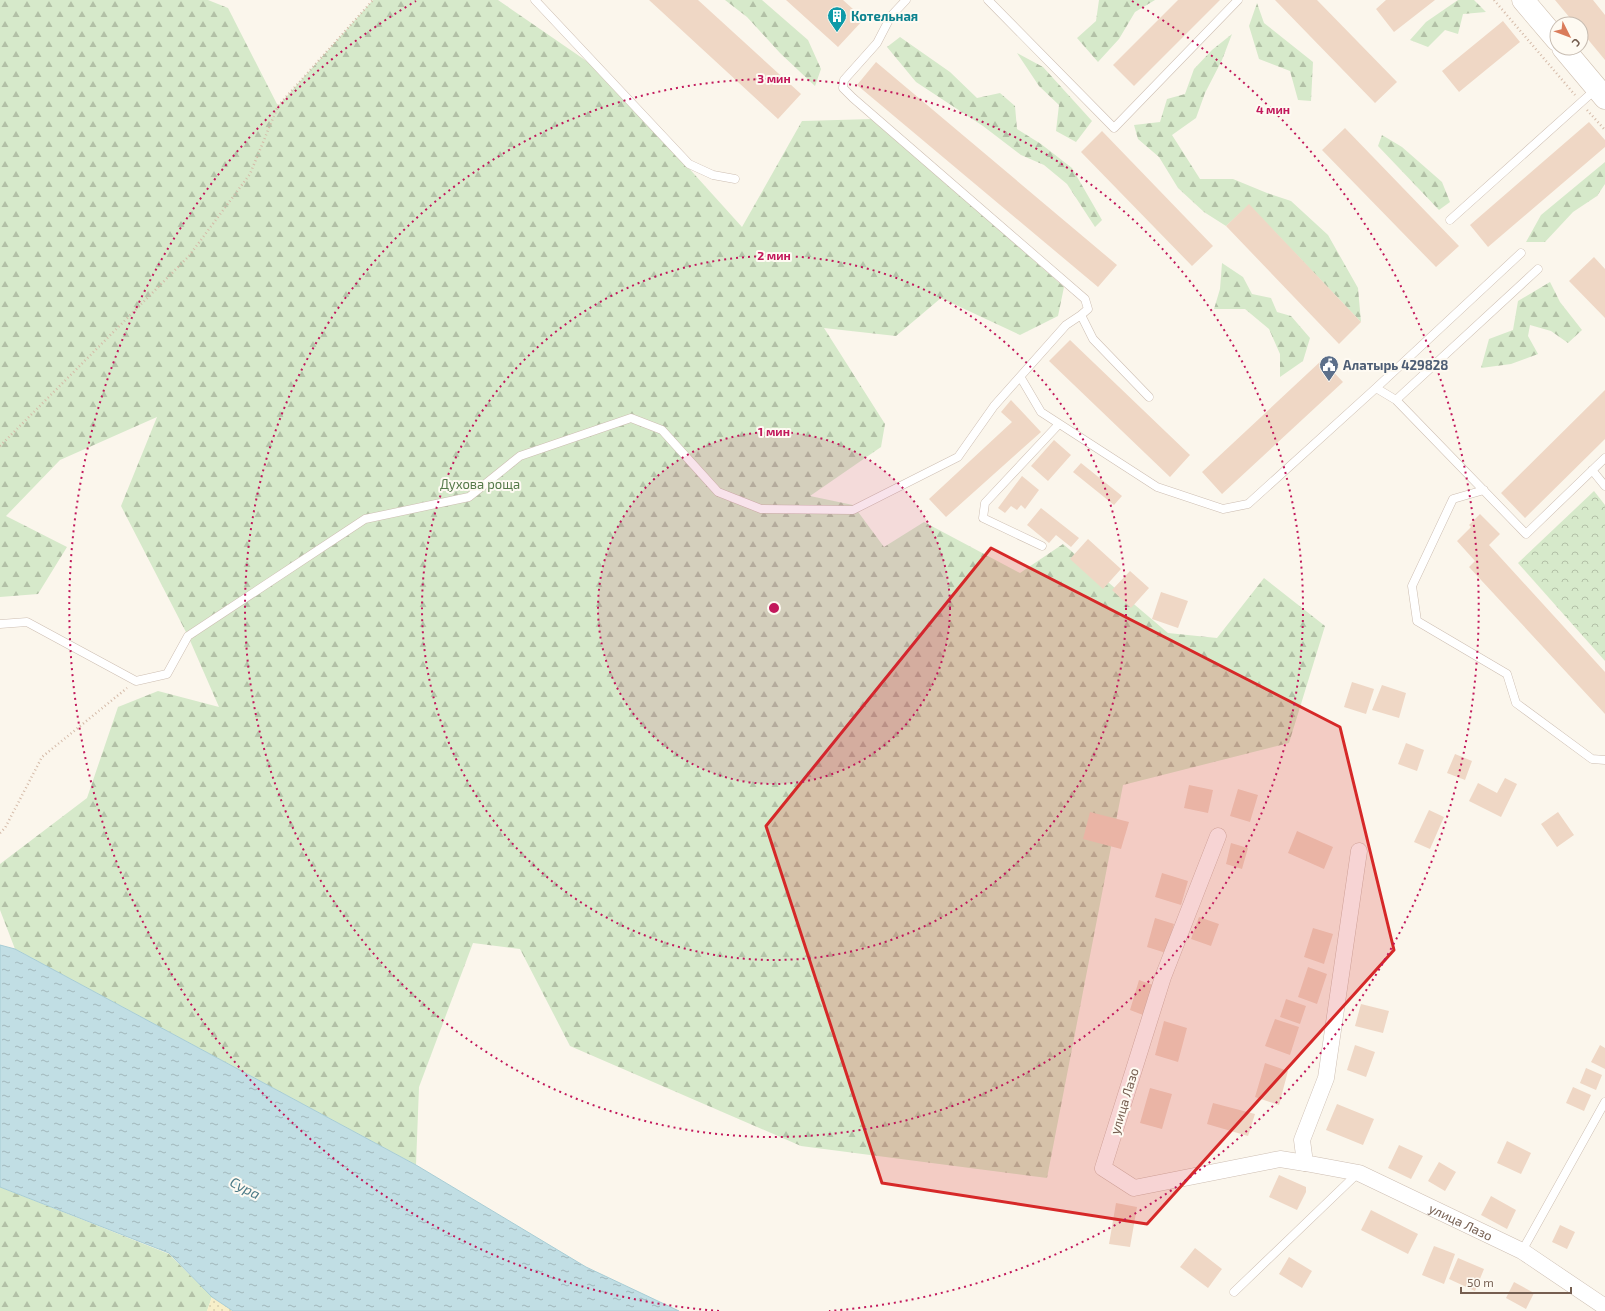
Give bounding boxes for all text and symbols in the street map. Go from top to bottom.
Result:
building icon: Котельная [826,5,848,33]
place label: Котельная [851,8,918,24]
north arrow [1549,16,1589,56]
text: С [1569,36,1584,50]
text: 3 мин [757,71,791,85]
text: 4 мин [1256,102,1290,116]
text: 2 мин [757,248,791,262]
public building icon: Алатырь 429828 [1318,354,1340,382]
place label: Алатырь 429828 [1343,357,1448,373]
text: 1 мин [758,424,790,438]
park label: Духова роща [440,476,520,492]
centre of rings [767,601,781,615]
street label: улица Лазо [1106,1066,1142,1136]
water label: Сура [227,1173,263,1202]
street label: улица Лазо [1426,1200,1495,1244]
scale bar [1461,1269,1571,1295]
text: 50 m [1467,1275,1494,1289]

